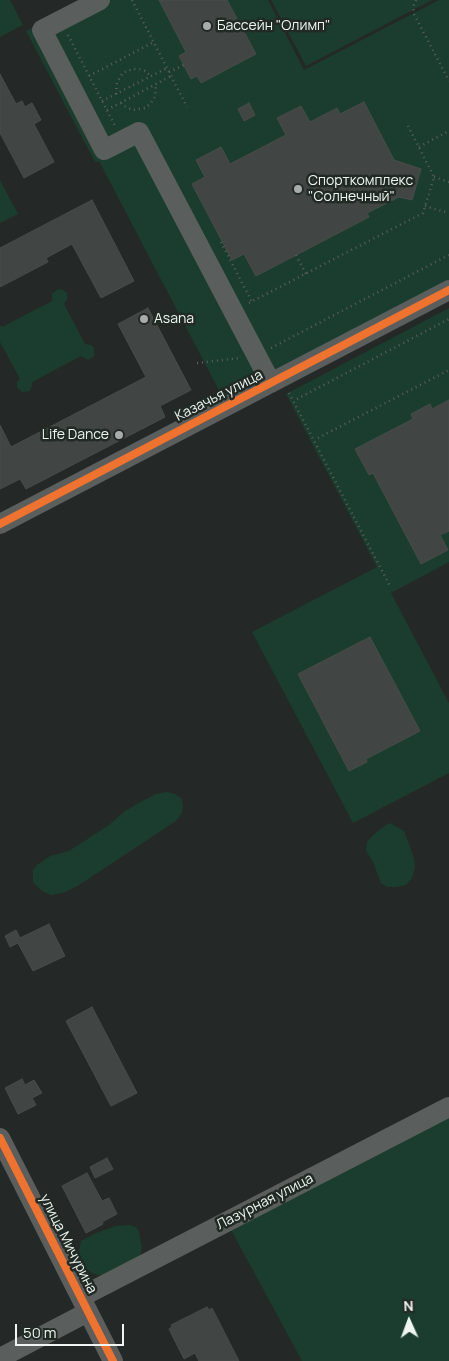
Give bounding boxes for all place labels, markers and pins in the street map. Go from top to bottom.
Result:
place label: Бассейн "Олимп" [217,18,331,34]
marker: Бассейн "Олимп" [201,20,213,32]
place label: Спорткомплекс "Солнечный" [308,173,413,206]
marker: Спорткомплекс "Солнечный" [292,183,304,195]
place label: Asana [154,311,194,327]
marker: Asana [138,313,150,325]
place label: Life Dance [42,427,109,443]
marker: Life Dance [113,429,125,441]

